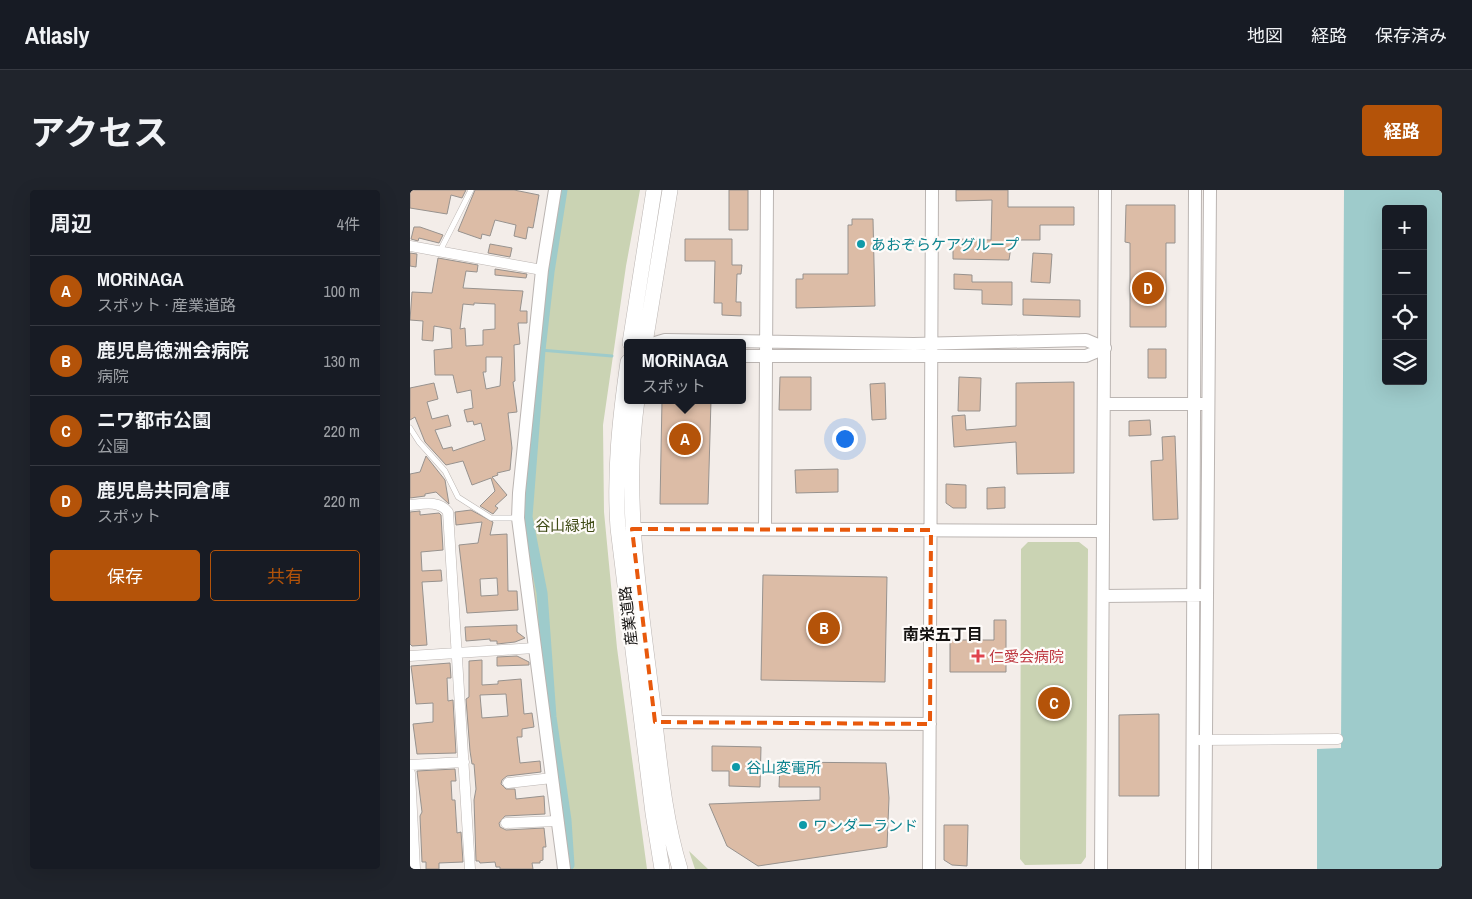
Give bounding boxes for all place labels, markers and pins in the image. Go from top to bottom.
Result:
place label: あおぞらケアグループ [871,234,1019,255]
marker: あおぞらケアグループ [855,238,867,250]
pin: D [1132,269,1164,307]
pin: A [669,420,701,458]
pin: B [808,609,840,647]
place label: 仁愛会病院 [989,646,1064,667]
marker: 仁愛会病院 [971,649,985,663]
pin: C [1038,684,1070,722]
place label: 谷山変電所 [746,757,821,778]
marker: 谷山変電所 [730,761,742,773]
place label: ワンダーランド [813,815,918,836]
marker: ワンダーランド [797,819,809,831]

